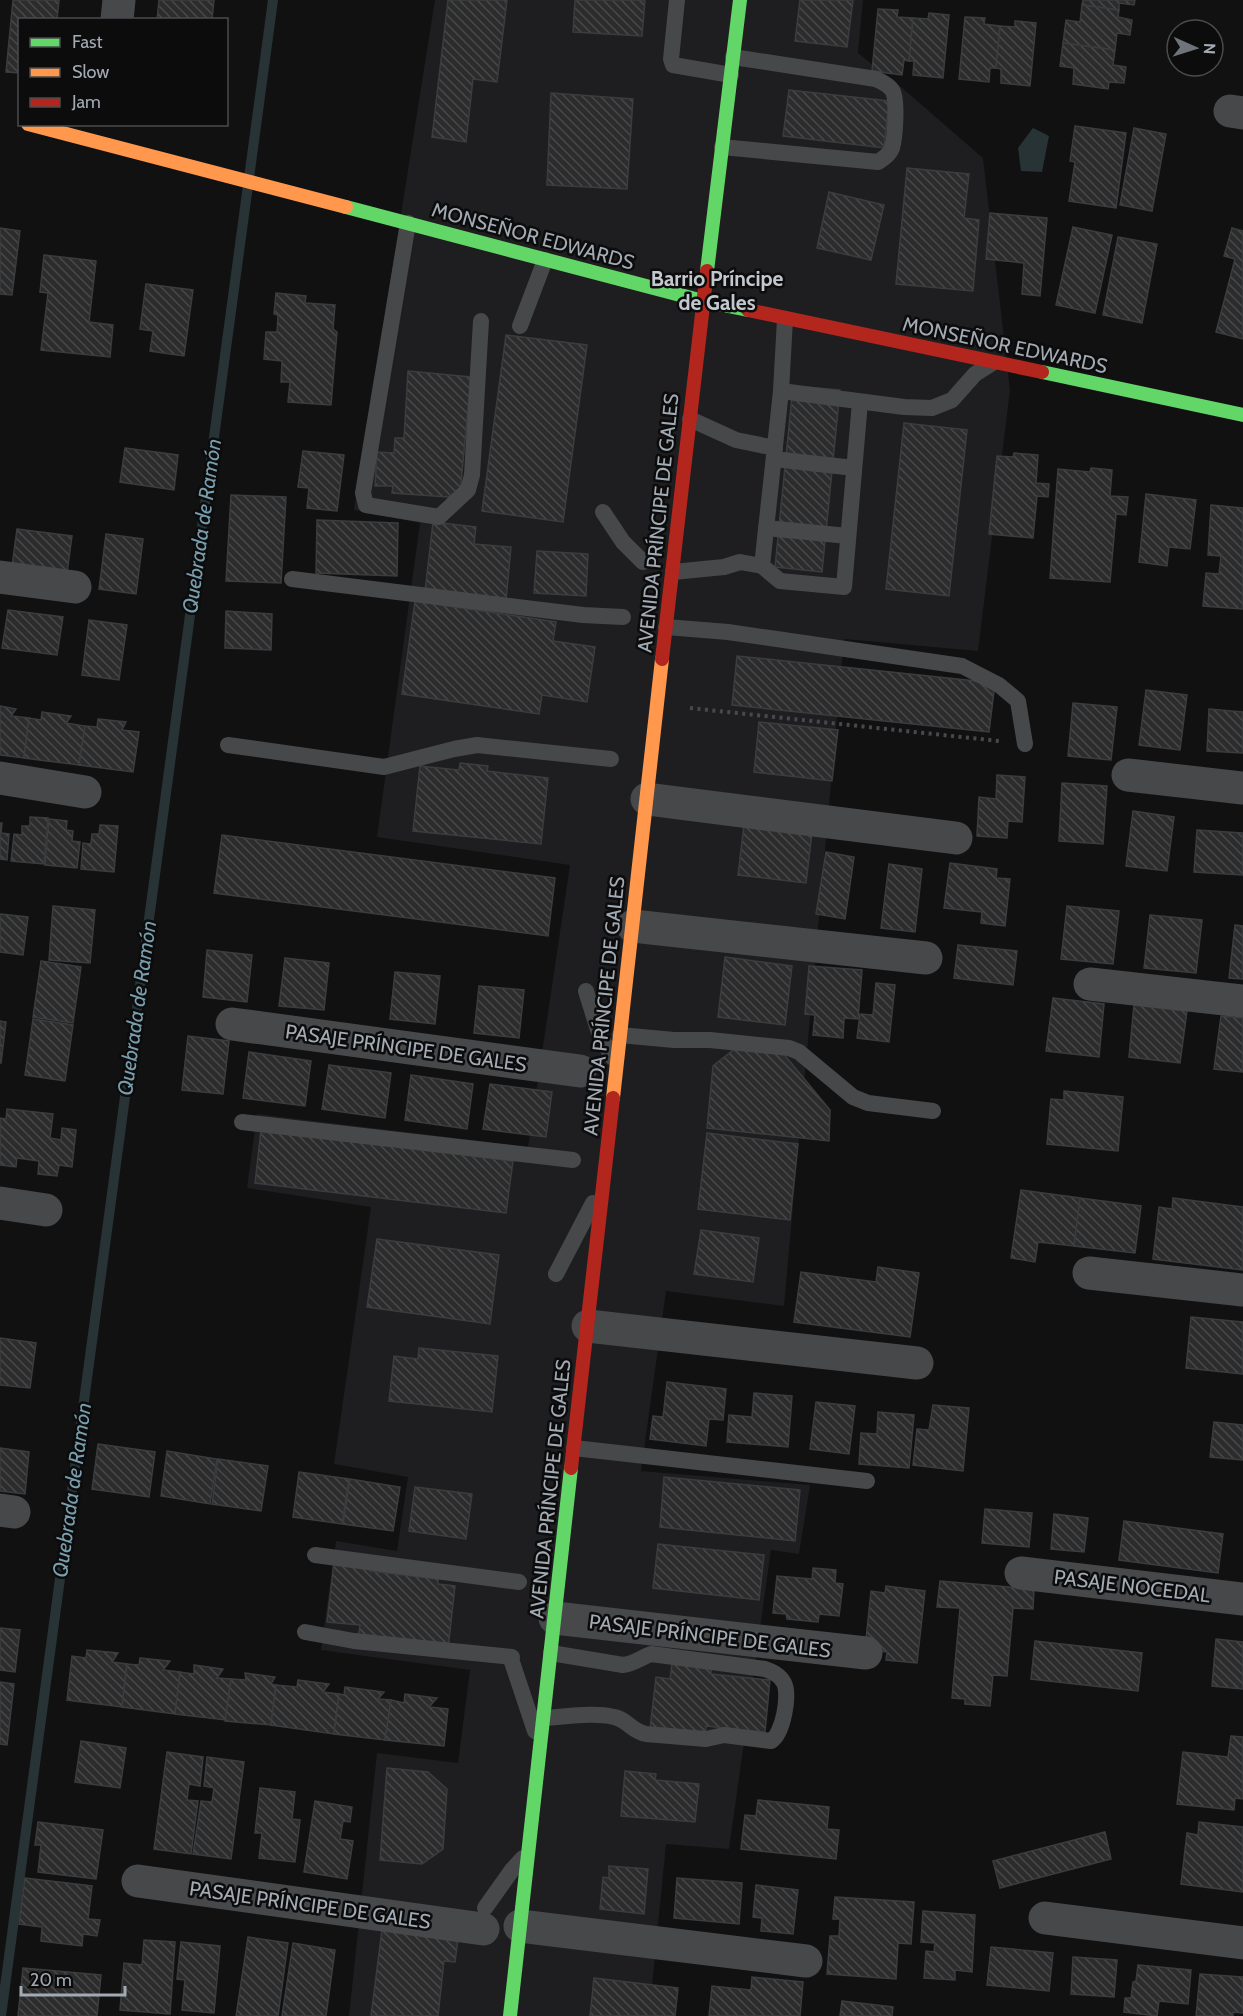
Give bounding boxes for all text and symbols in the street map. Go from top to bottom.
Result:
legend [18,18,228,126]
north arrow [1165,18,1225,78]
text: Fast [72,31,103,53]
text: N [1200,43,1219,55]
text: Slow [72,61,109,83]
text: Jam [71,91,101,113]
street label: MONSEÑOR EDWARDS [429,197,637,275]
district label: Barrio Príncipe de Gales [651,266,783,315]
street label: MONSEÑOR EDWARDS [900,312,1110,378]
street label: AVENIDA PRÍNCIPE DE GALES [632,392,684,654]
water label: Quebrada de Ramón [177,437,226,615]
street label: AVENIDA PRÍNCIPE DE GALES [578,875,630,1137]
water label: Quebrada de Ramón [112,919,161,1097]
street label: PASAJE PRÍNCIPE DE GALES [284,1019,529,1077]
street label: AVENIDA PRÍNCIPE DE GALES [524,1358,576,1620]
water label: Quebrada de Ramón [47,1401,96,1579]
street label: PASAJE NOCEDAL [1053,1565,1211,1607]
street label: PASAJE PRÍNCIPE DE GALES [588,1609,833,1663]
street label: PASAJE PRÍNCIPE DE GALES [188,1876,433,1934]
scale bar [21,1959,124,1997]
text: 20 m [30,1969,72,1991]

